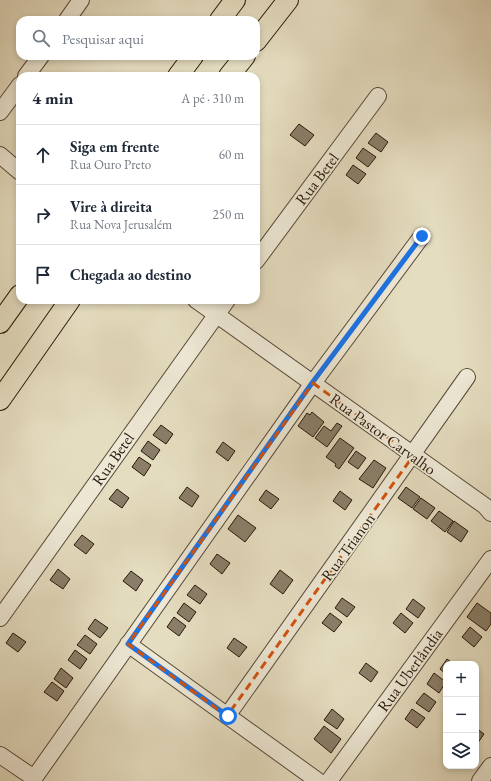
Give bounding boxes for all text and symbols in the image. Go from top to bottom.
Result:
search box [16,16,260,60]
icon: search [30,27,52,49]
text: Pesquisar aqui [62,29,144,48]
text: 4 min [32,87,73,109]
text: A pé · 310 m [181,90,244,107]
text: Siga em frente [70,137,159,156]
icon: ahead [32,144,54,166]
text: 60 m [219,146,244,163]
street label: Rua Betel [291,149,344,209]
text: Rua Ouro Preto [70,156,151,173]
text: Vire à direita [70,197,152,216]
icon: right [32,204,54,226]
text: 250 m [213,206,244,223]
text: Rua Nova Jerusalém [70,216,172,233]
route end [413,227,431,245]
icon: arrive [32,264,54,286]
text: Chegada ao destino [70,265,191,284]
street label: Rua Pastor Carvalho [326,388,440,480]
street label: Rua Betel [87,428,139,490]
street label: Rua Trianon [316,508,380,585]
street label: Rua Uberlândia [373,624,448,716]
map controls [443,661,479,769]
button: + [443,661,479,697]
button: − [443,697,479,733]
route start [219,707,237,725]
button: layers [443,733,479,769]

